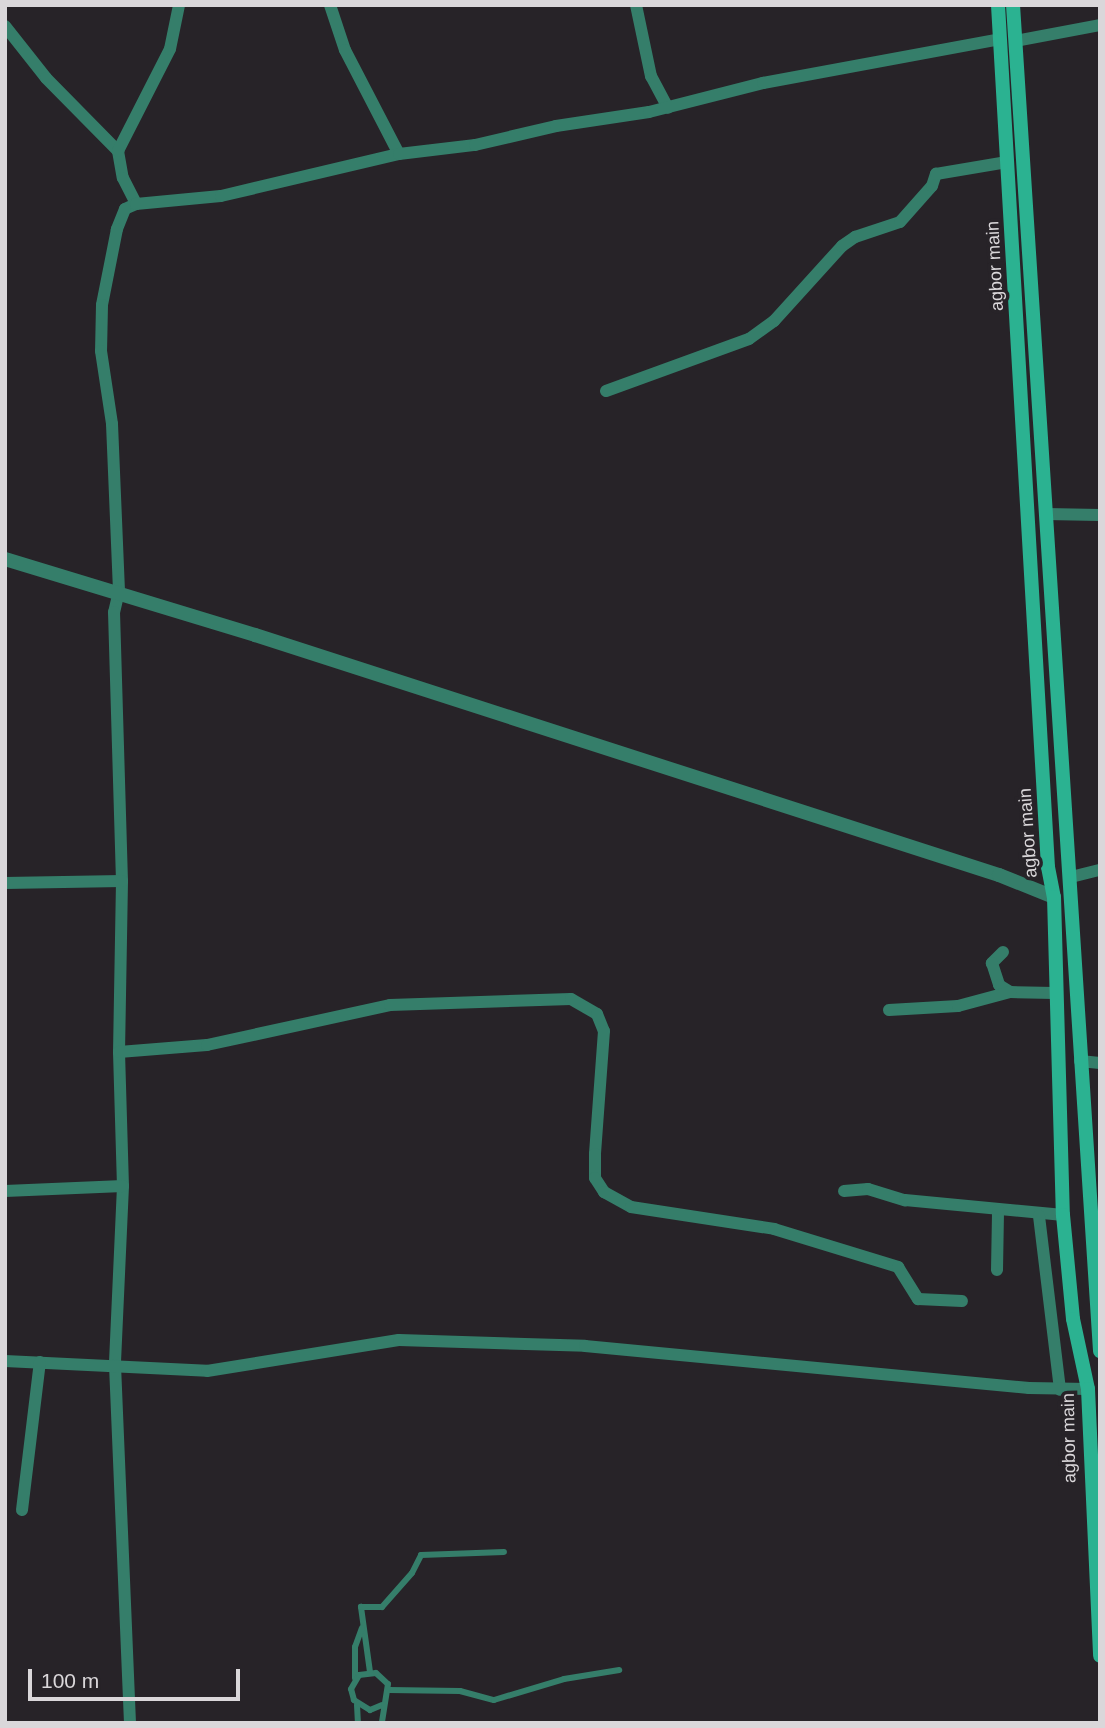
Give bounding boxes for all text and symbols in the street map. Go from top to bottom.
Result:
street label: agbor main [982,220,1008,312]
street label: agbor main [1014,787,1042,879]
street label: agbor main [1057,1393,1081,1483]
scale bar [32,1654,243,1698]
text: 100 m [41,1669,99,1692]

